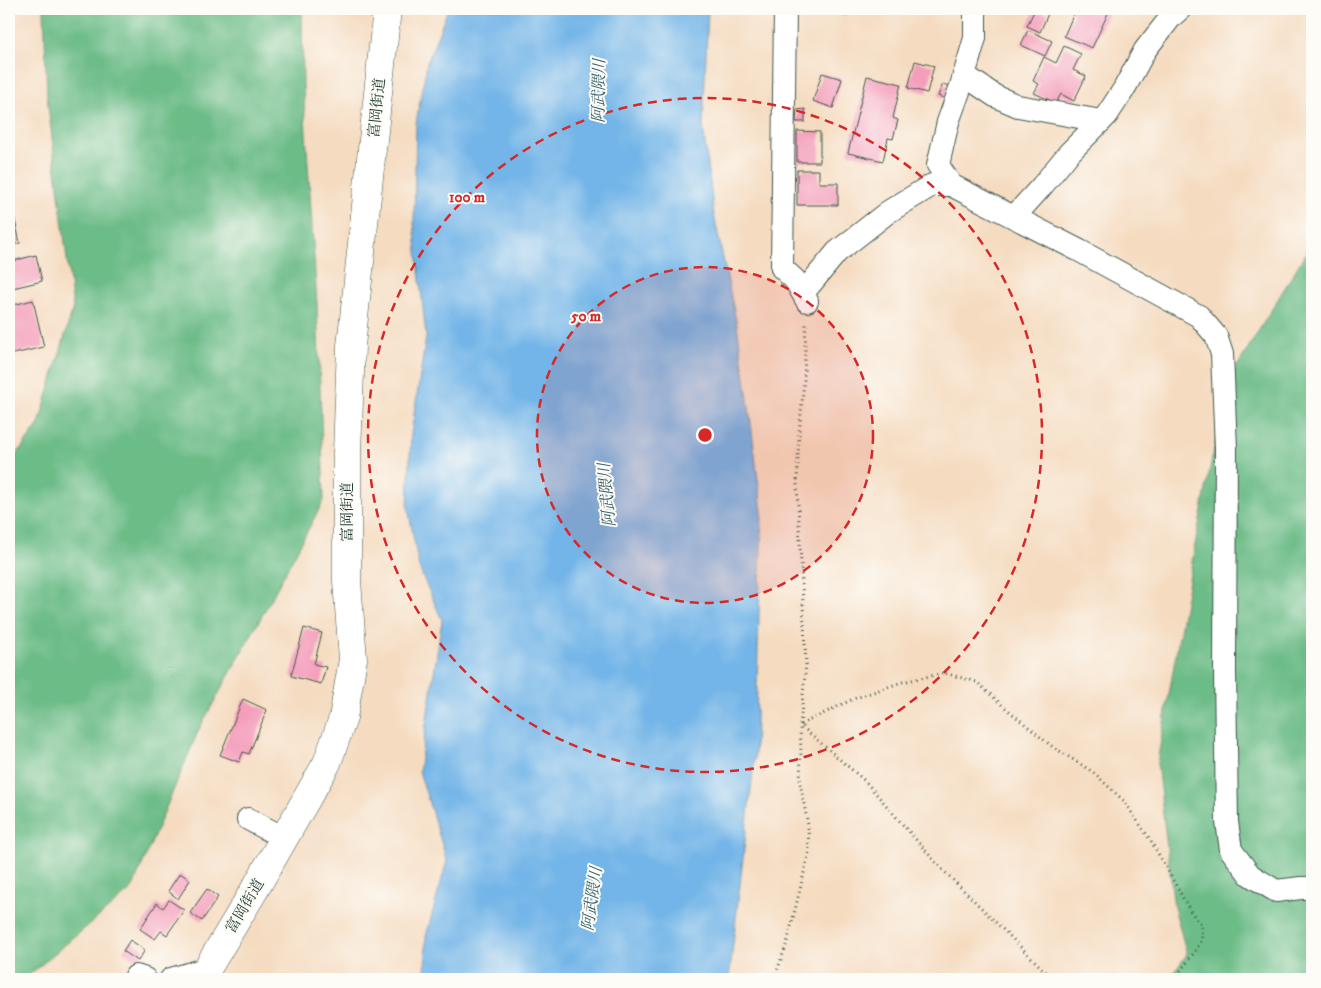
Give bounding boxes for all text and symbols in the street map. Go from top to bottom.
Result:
water label: 阿武隈川 [588,57,610,123]
street label: 富岡街道 [364,77,390,139]
text: 100 m [449,188,486,207]
text: 50 m [570,307,602,326]
centre of rings [696,426,714,444]
water label: 阿武隈川 [594,460,620,528]
street label: 富岡街道 [338,482,357,542]
water label: 阿武隈川 [578,864,607,932]
street label: 富岡街道 [221,875,269,937]

